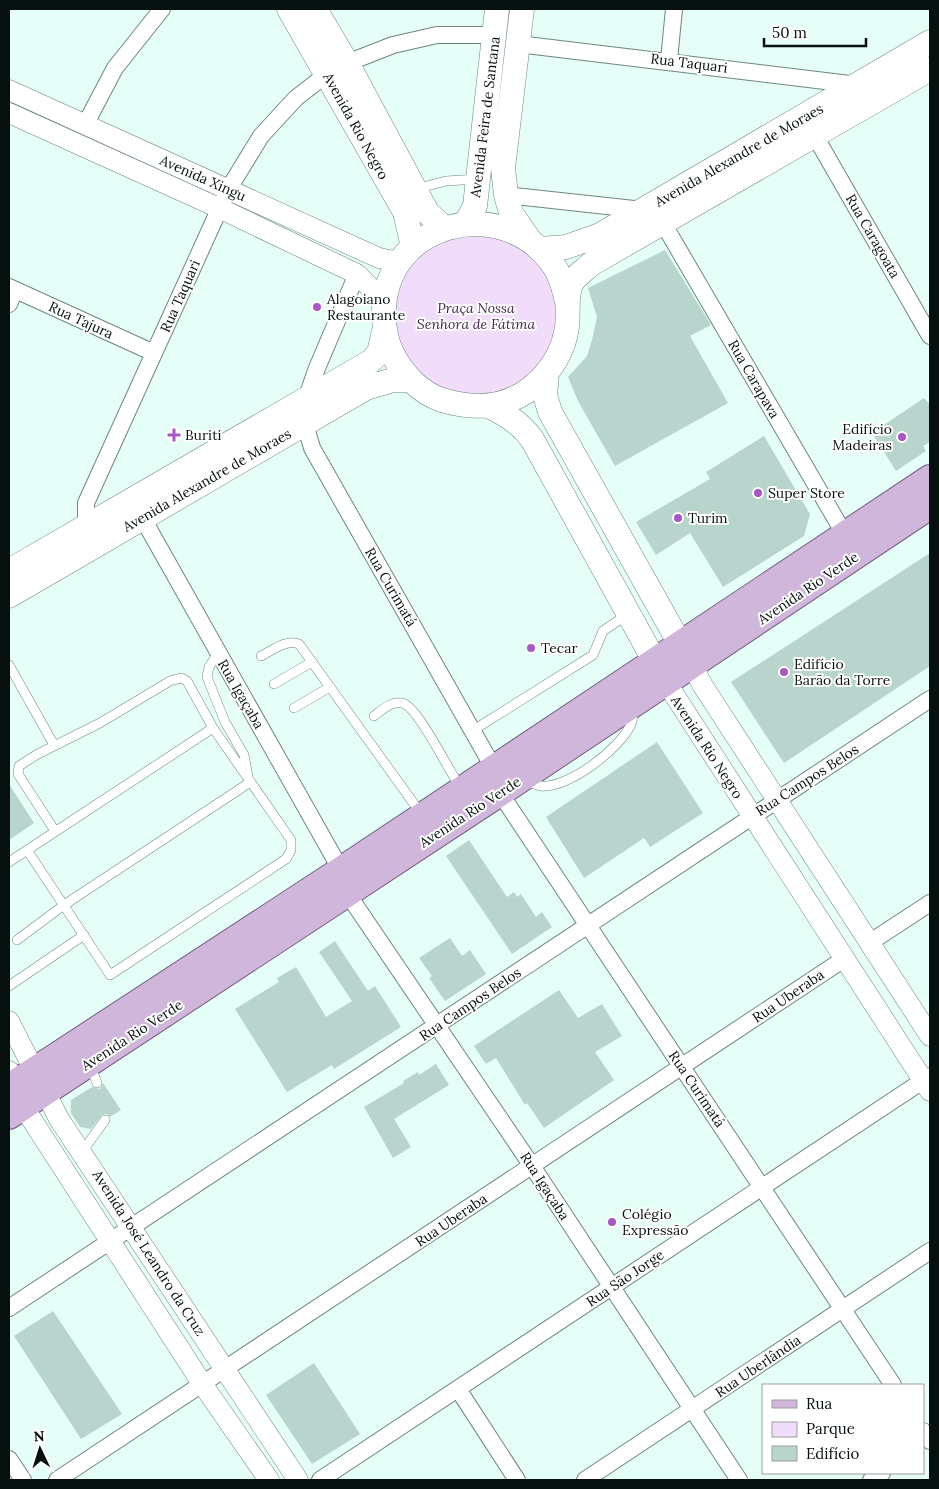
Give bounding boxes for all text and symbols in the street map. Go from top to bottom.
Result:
scale bar [764,15,866,47]
text: 50 m [772,23,807,42]
street label: Avenida Feira de Santana [466,35,504,200]
street label: Rua Taquari [649,49,729,77]
street label: Avenida Rio Negro [319,69,393,183]
street label: Avenida Alexandre de Moraes [651,99,826,211]
street label: Avenida Xingu [156,151,249,205]
street label: Rua Caragoata [842,191,904,281]
street label: Rua Taquari [156,257,204,335]
place label: Alagoiano Restaurante [326,290,406,324]
street label: Rua Tajura [46,297,116,343]
park label: Praça Nossa Senhora de Fátima [417,299,536,333]
marker: Alagoiano Restaurante [311,301,323,313]
street label: Rua Carapava [724,336,784,422]
place label: Edifício Madeiras [832,420,892,454]
street label: Avenida Alexandre de Moraes [119,424,294,536]
place label: Buriti [185,426,222,444]
marker: Buriti [167,428,181,442]
marker: Edifício Madeiras [896,431,908,443]
place label: Super Store [768,484,845,502]
marker: Super Store [752,487,764,499]
place label: Turim [688,509,728,527]
marker: Turim [672,512,684,524]
street label: Rua Curimatá [361,544,421,630]
street label: Avenida Rio Verde [753,547,862,629]
place label: Tecar [541,639,578,657]
marker: Tecar [525,642,537,654]
place label: Edifício Barão da Torre [794,655,891,689]
street label: Rua Igaçaba [214,656,268,732]
marker: Edifício Barão da Torre [778,666,790,678]
street label: Avenida Rio Negro [666,691,747,802]
street label: Rua Campos Belos [752,740,862,820]
street label: Avenida Rio Verde [415,772,525,852]
street label: Rua Campos Belos [416,963,524,1045]
street label: Rua Uberaba [749,965,827,1027]
street label: Avenida Rio Verde [77,995,187,1075]
street label: Rua Curimatá [665,1047,729,1131]
street label: Rua Igaçaba [516,1149,574,1223]
street label: Avenida José Leandro da Cruz [88,1166,209,1339]
street label: Rua Uberaba [412,1189,490,1251]
place label: Colégio Expressão [622,1205,688,1239]
marker: Colégio Expressão [606,1216,618,1228]
street label: Rua São Jorge [583,1245,668,1311]
street label: Rua Uberlândia [712,1331,804,1401]
legend [762,1384,924,1474]
text: Rua [806,1394,832,1413]
text: Parque [806,1419,855,1438]
north arrow [15,1424,65,1474]
text: N [33,1427,45,1445]
text: Edifício [806,1444,859,1463]

